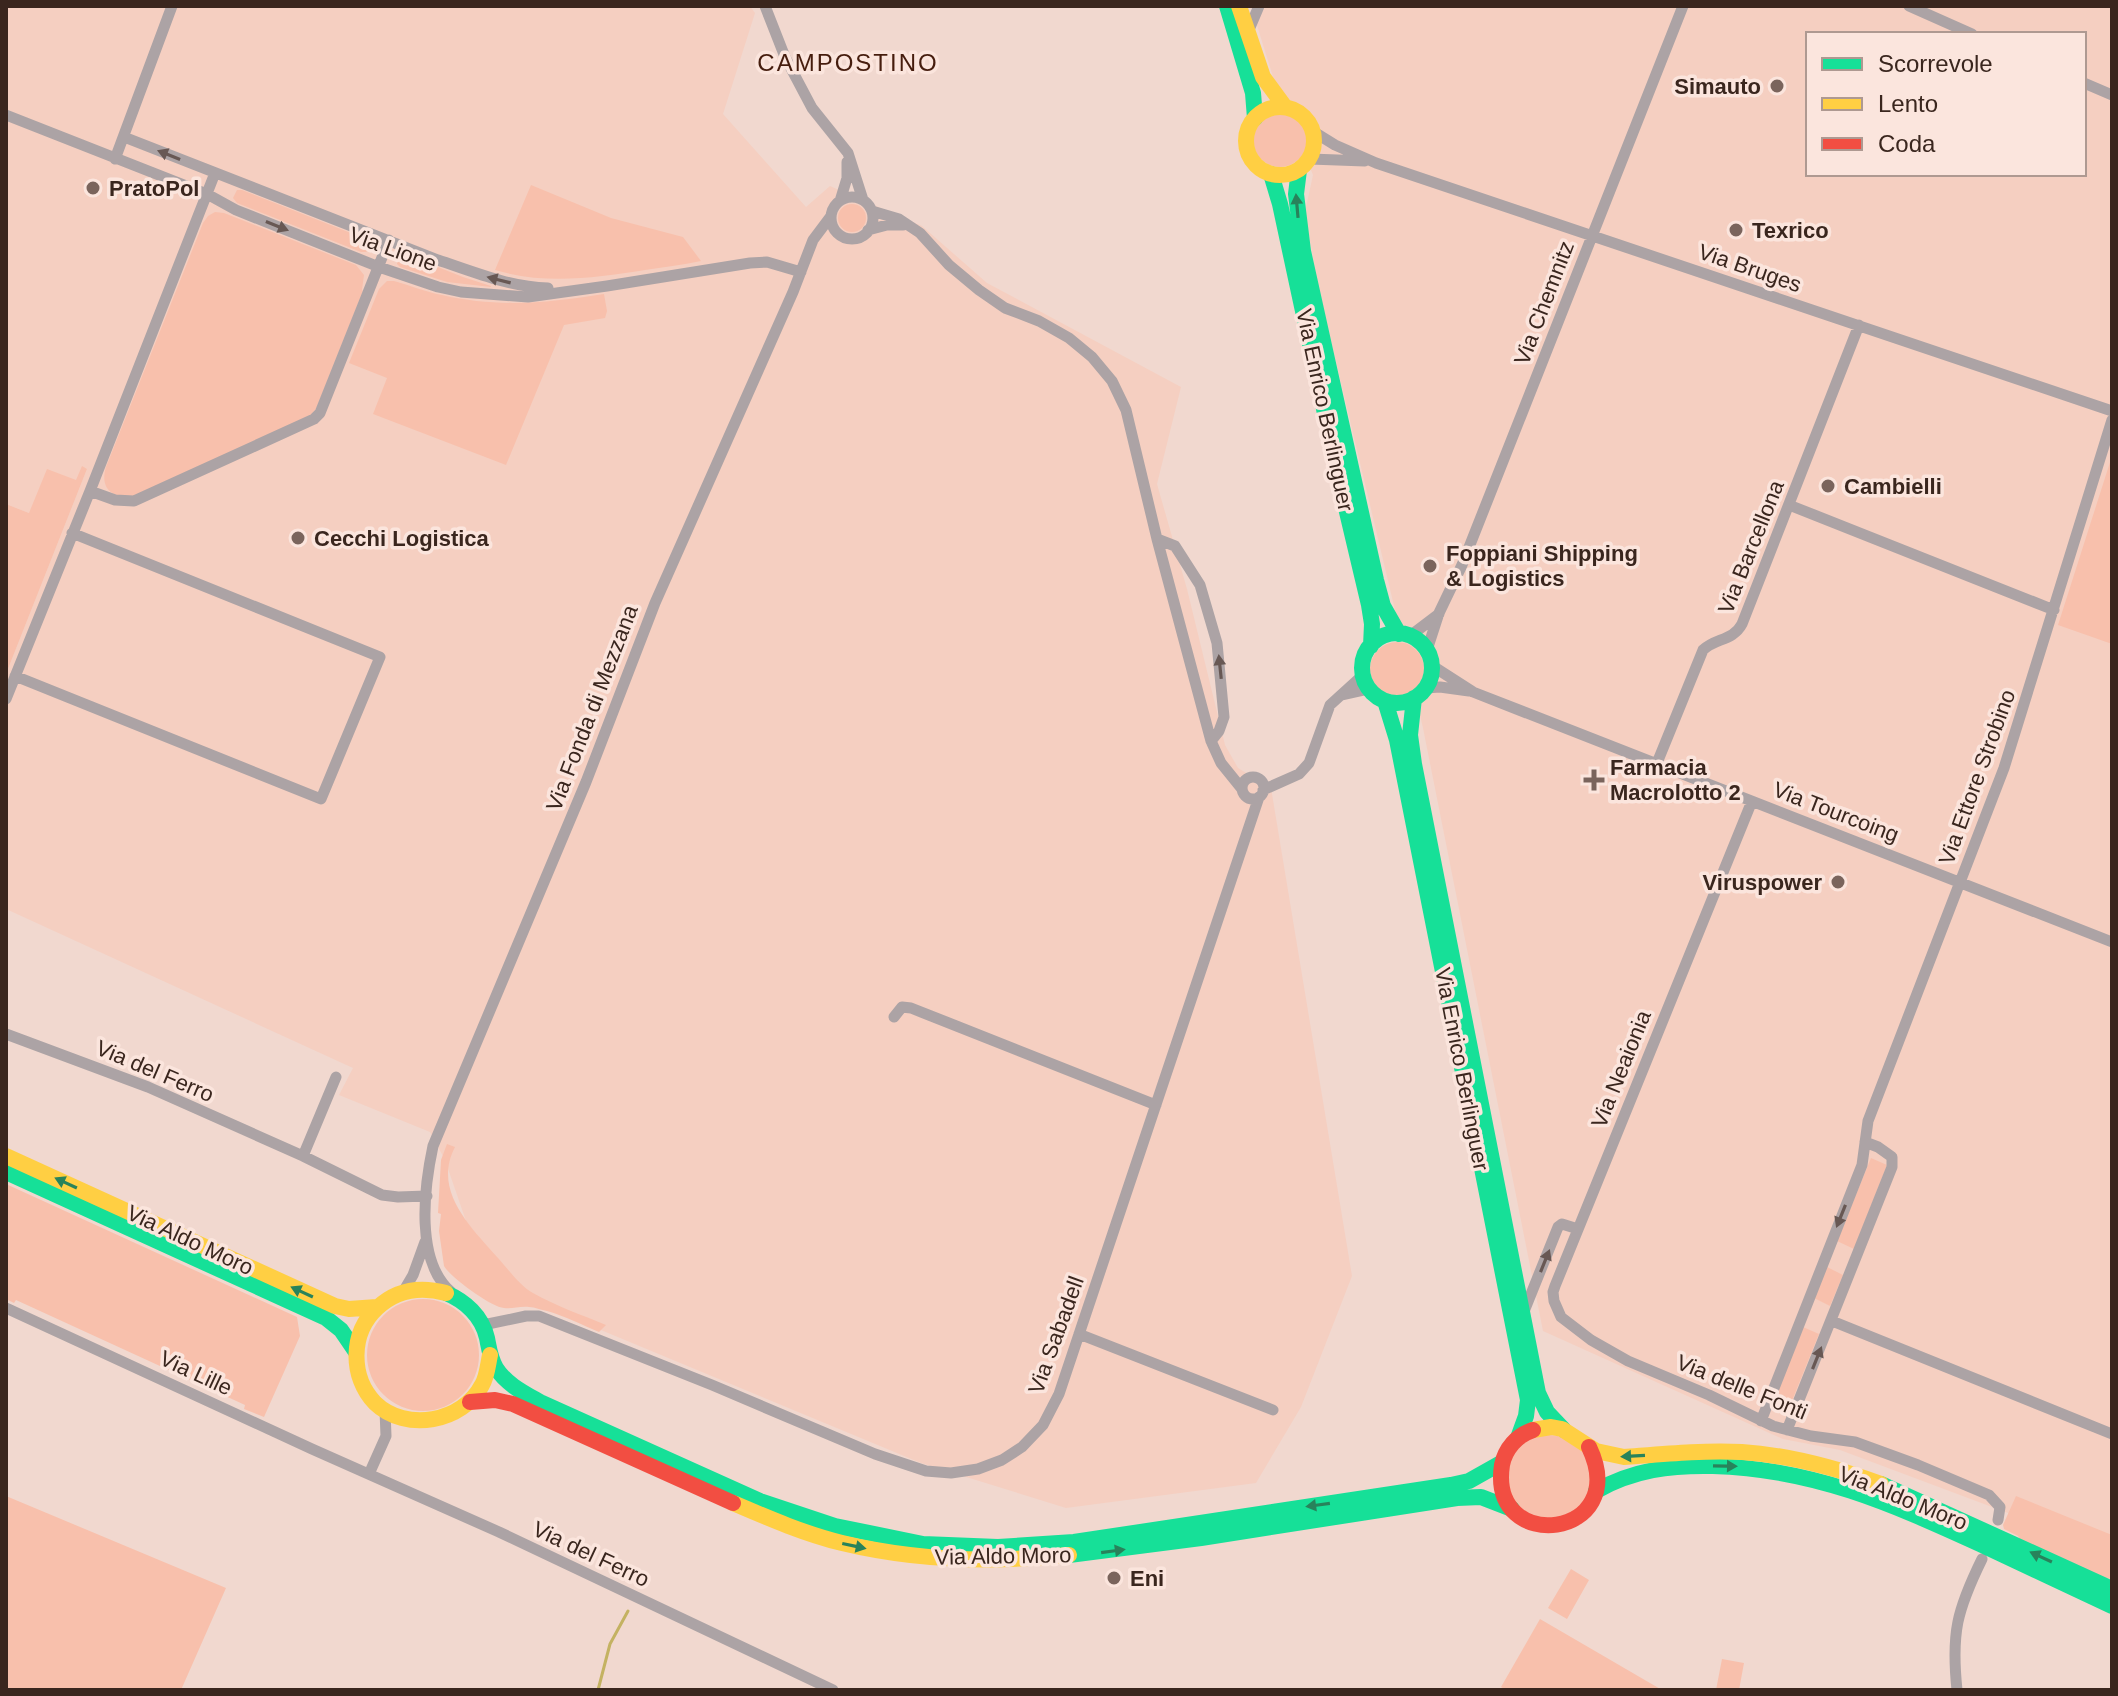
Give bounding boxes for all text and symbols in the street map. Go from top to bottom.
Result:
legend [1806,32,2086,176]
district label: CAMPOSTINO [757,49,939,76]
text: Scorrevole [1878,50,1993,77]
place label: Simauto [1674,74,1761,99]
marker: Simauto [1768,77,1786,95]
text: Lento [1878,90,1938,117]
text: Coda [1878,130,1936,157]
one-way arrow [157,148,181,161]
place label: PratoPol [109,176,199,201]
marker: PratoPol [84,179,102,197]
one-way arrow [1290,193,1303,218]
place label: Texrico [1752,218,1829,243]
one-way arrow [265,220,289,233]
marker: Texrico [1727,221,1745,239]
street label: Via Lione [346,222,440,276]
street label: Via Chemnitz [1509,238,1579,368]
street label: Via Bruges [1695,239,1805,297]
one-way arrow [487,273,512,286]
street label: Via Enrico Berlinguer [1291,307,1359,513]
place label: Cambielli [1844,474,1942,499]
street label: Via Barcellona [1713,476,1789,617]
marker: Cambielli [1819,477,1837,495]
place label: Cecchi Logistica [314,526,490,551]
marker: Cecchi Logistica [289,529,307,547]
place label: Foppiani Shipping & Logistics [1446,541,1638,591]
marker: Foppiani Shipping & Logistics [1421,557,1439,575]
street label: Via Fonda di Mezzana [541,601,643,814]
one-way arrow [1213,654,1226,679]
street label: Via Ettore Strobino [1934,686,2020,868]
place label: Farmacia Macrolotto 2 [1610,755,1741,805]
marker: Farmacia Macrolotto 2 [1585,771,1603,789]
street label: Via Tourcoing [1770,777,1902,847]
place label: Viruspower [1703,870,1822,895]
marker: Viruspower [1829,873,1847,891]
street label: Via Enrico Berlinguer [1430,965,1494,1173]
street label: Via Neaionia [1586,1006,1656,1131]
street label: Via del Ferro [92,1035,218,1107]
one-way arrow [54,1176,78,1190]
street label: Via Aldo Moro [123,1200,257,1280]
one-way arrow [1835,1204,1848,1228]
one-way arrow [1538,1249,1551,1273]
street label: Via Sabadell [1023,1273,1089,1397]
one-way arrow [290,1285,314,1299]
street label: Via Lille [156,1345,236,1401]
one-way arrow [1811,1346,1824,1370]
street label: Via delle Fonti [1673,1349,1811,1425]
one-way arrow [1620,1449,1645,1462]
one-way arrow [1713,1460,1738,1472]
street label: Via Aldo Moro [1835,1461,1971,1535]
one-way arrow [1305,1500,1330,1512]
street label: Via del Ferro [529,1516,653,1592]
one-way arrow [842,1540,867,1553]
street label: Via Aldo Moro [935,1542,1071,1570]
one-way arrow [1101,1544,1126,1557]
one-way arrow [2029,1550,2053,1564]
place label: Eni [1130,1566,1164,1591]
marker: Eni [1105,1569,1123,1587]

